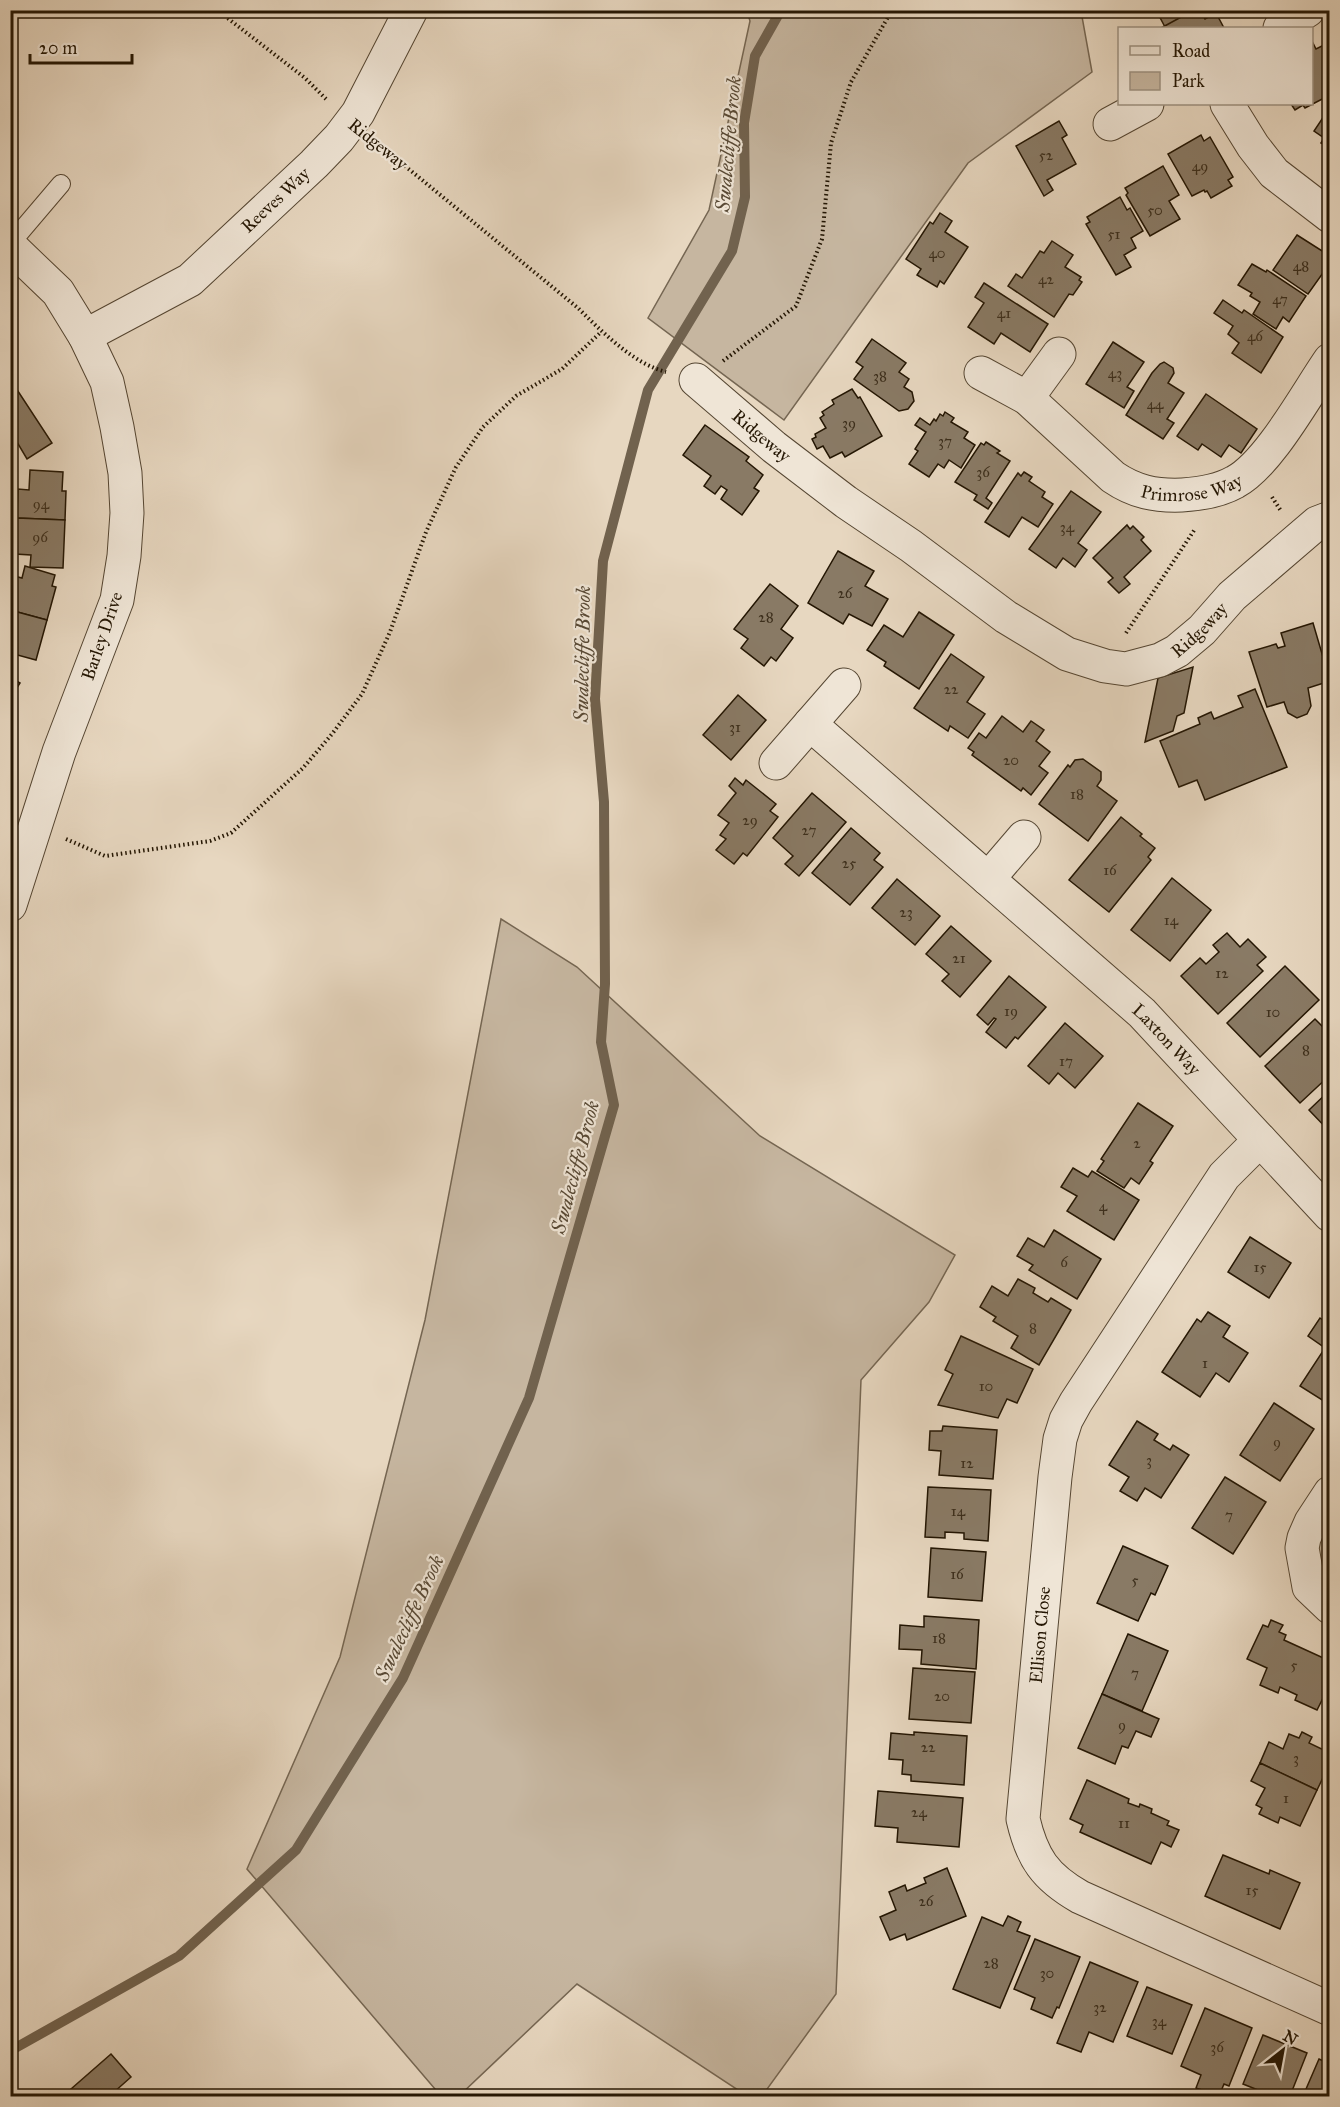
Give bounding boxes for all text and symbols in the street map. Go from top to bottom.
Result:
scale bar [30,27,132,65]
legend [1118,27,1313,105]
text: 20 m [39,37,77,59]
text: Road [1172,40,1210,62]
text: Park [1172,70,1205,92]
water label: Swalecliffe Brook [710,75,749,214]
street label: Ridgeway [343,113,413,176]
house number: 52 [1039,146,1054,164]
house number: 49 [1192,157,1208,175]
street label: Reeves Way [237,162,315,237]
house number: 50 [1147,201,1163,219]
house number: 51 [1108,225,1121,243]
house number: 40 [928,244,946,262]
house number: 48 [1293,257,1309,275]
house number: 42 [1038,270,1054,288]
house number: 47 [1272,290,1288,308]
house number: 41 [997,304,1011,322]
house number: 46 [1247,327,1264,345]
house number: 43 [1108,364,1122,382]
house number: 38 [873,367,887,385]
house number: 44 [1147,395,1164,413]
street label: Ridgeway [727,405,796,467]
house number: 39 [842,414,856,432]
house number: 37 [938,432,952,450]
house number: 36 [976,463,991,481]
street label: Primrose Way [1138,469,1247,506]
house number: 94 [33,495,50,513]
house number: 34 [1060,518,1075,536]
house number: 96 [32,528,49,546]
house number: 26 [837,584,854,602]
water label: Swalecliffe Brook [569,585,598,723]
street label: Barley Drive [77,589,127,683]
street label: Ridgeway [1167,598,1232,662]
house number: 28 [758,608,774,626]
house number: 22 [944,680,959,698]
house number: 31 [729,718,741,736]
house number: 20 [1003,751,1019,769]
house number: 18 [1070,785,1084,803]
house number: 29 [742,811,758,829]
house number: 27 [802,821,817,839]
house number: 25 [842,854,856,872]
house number: 16 [1103,861,1118,879]
house number: 23 [899,903,913,921]
house number: 14 [1164,911,1179,929]
house number: 21 [952,949,966,967]
house number: 12 [1215,964,1229,982]
street label: Laxton Way [1128,999,1206,1080]
house number: 19 [1004,1002,1018,1020]
house number: 10 [1266,1003,1280,1021]
house number: 8 [1302,1041,1310,1059]
house number: 17 [1059,1052,1073,1070]
water label: Swalecliffe Brook [545,1098,607,1238]
house number: 2 [1133,1134,1141,1152]
house number: 4 [1099,1197,1108,1215]
house number: 6 [1060,1253,1069,1271]
house number: 15 [1254,1258,1266,1276]
house number: 8 [1029,1319,1037,1337]
house number: 1 [1202,1354,1208,1372]
house number: 10 [979,1377,993,1395]
house number: 9 [1273,1433,1281,1451]
house number: 3 [1146,1451,1152,1469]
house number: 12 [960,1454,974,1472]
house number: 14 [951,1502,966,1520]
house number: 7 [1225,1506,1233,1524]
water label: Swalecliffe Brook [369,1551,451,1687]
house number: 16 [950,1565,965,1583]
house number: 5 [1132,1571,1139,1589]
street label: Ellison Close [1025,1586,1055,1684]
house number: 18 [932,1629,946,1647]
house number: 5 [1291,1656,1298,1674]
house number: 7 [1131,1664,1139,1682]
house number: 20 [934,1687,950,1705]
house number: 9 [1118,1716,1126,1734]
house number: 22 [921,1738,936,1756]
house number: 3 [1293,1749,1299,1767]
house number: 1 [1283,1789,1289,1807]
house number: 24 [911,1803,928,1821]
house number: 11 [1118,1814,1130,1832]
house number: 15 [1246,1881,1258,1899]
house number: 26 [918,1892,935,1910]
house number: 28 [983,1954,999,1972]
house number: 30 [1040,1964,1054,1982]
house number: 32 [1093,1998,1107,2016]
house number: 34 [1152,2012,1167,2030]
north arrow [1253,2020,1313,2080]
text: N [1280,2026,1302,2049]
house number: 36 [1210,2038,1225,2056]

